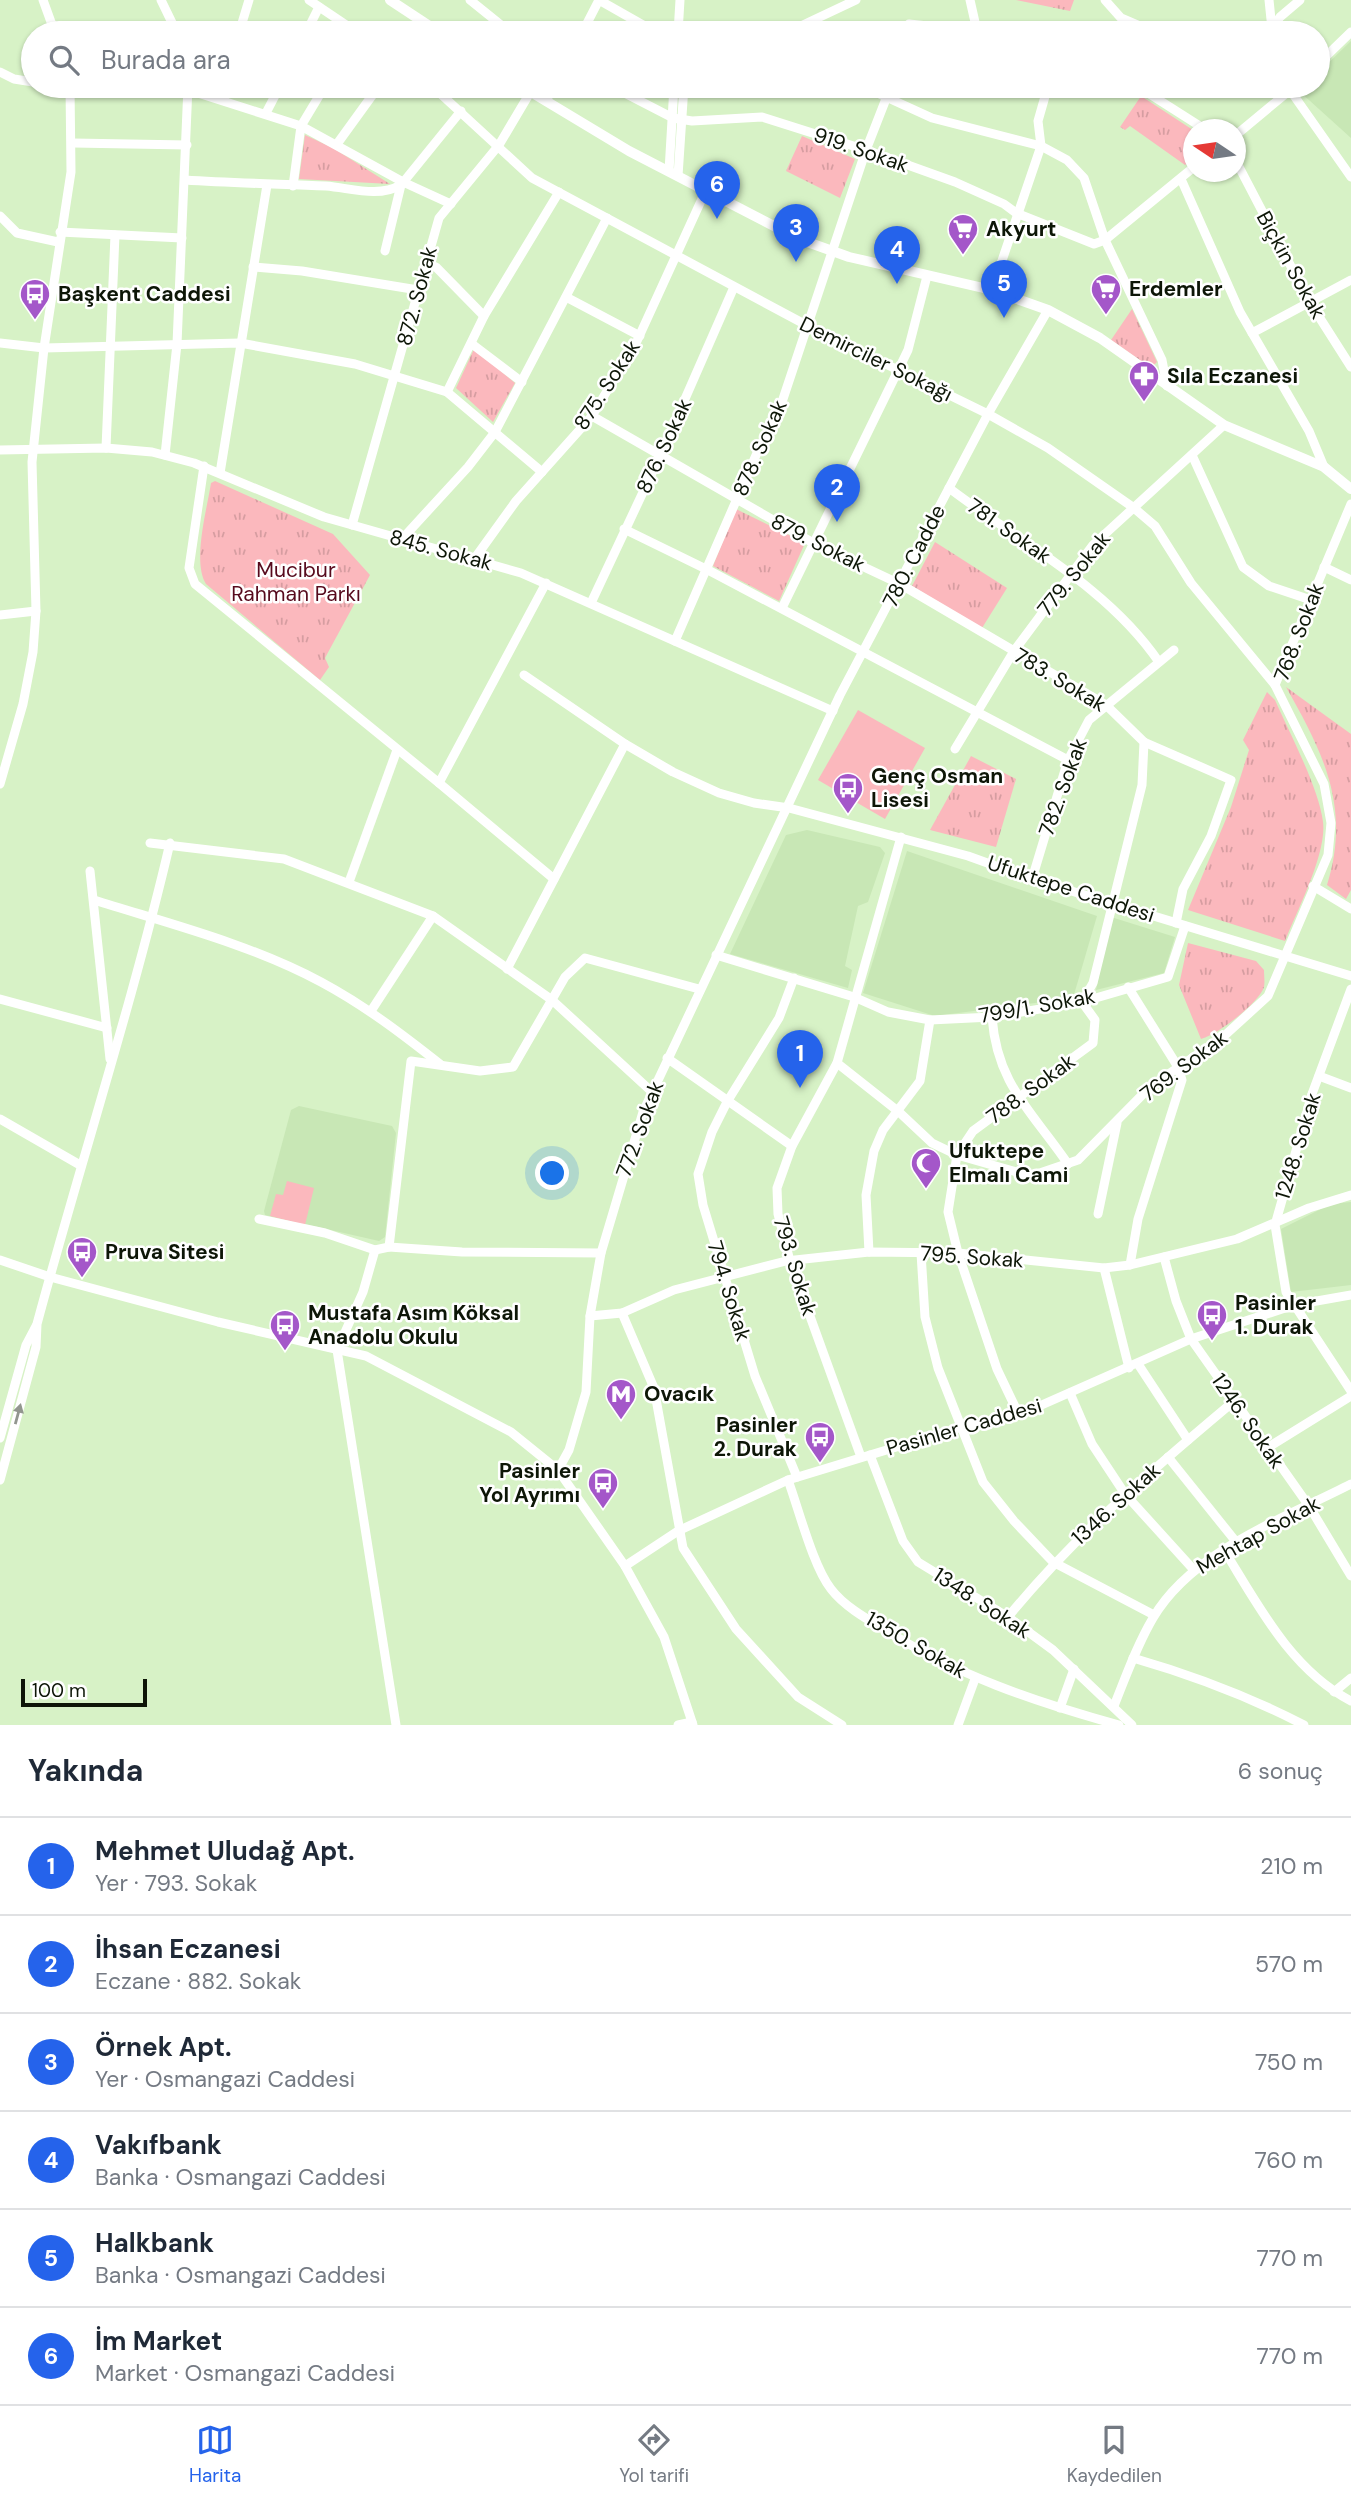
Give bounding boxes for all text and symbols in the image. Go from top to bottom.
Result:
search box [21,21,1330,98]
icon: search [45,41,83,79]
text: Burada ara [101,43,231,77]
north arrow [1183,119,1246,182]
street label: 919. Sokak [810,121,913,179]
pin: 6 [694,161,740,219]
pin: 3 [773,204,819,262]
street label: Biçkin Sokak [1250,206,1332,324]
supermarket icon: Akyurt [946,212,980,256]
place label: Akyurt [986,215,1056,243]
pin: 4 [874,226,920,284]
street label: 872. Sokak [390,243,444,349]
pin: 5 [981,260,1027,318]
supermarket icon: Erdemler [1089,272,1123,316]
place label: Erdemler [1129,275,1223,303]
bus stop icon: Başkent Caddesi [18,277,52,321]
place label: Başkent Caddesi [58,280,231,308]
street label: Demirciler Sokağı [795,310,957,408]
street label: 875. Sokak [567,334,647,436]
pharmacy icon: Sıla Eczanesi [1127,359,1161,403]
place label: Sıla Eczanesi [1167,362,1298,390]
street label: 876. Sokak [630,393,698,498]
street label: 878. Sokak [726,395,794,501]
pin: 2 [814,464,860,522]
street label: 781. Sokak [961,492,1057,570]
street label: 780. Cadde [876,500,952,612]
street label: 879. Sokak [766,507,870,579]
street label: 845. Sokak [387,523,496,577]
street label: 779. Sokak [1031,525,1117,622]
park label: Mucibur Rahman Parkı [231,556,361,608]
street label: 768. Sokak [1267,578,1331,685]
street label: 783. Sokak [1009,641,1112,719]
street label: 782. Sokak [1032,734,1094,840]
place label: Genç Osman Lisesi [871,762,1003,814]
bus stop icon: Genç Osman Lisesi [831,771,865,815]
street label: Ufuktepe Caddesi [984,849,1158,929]
street label: 799/1. Sokak [977,982,1098,1030]
street label: 769. Sokak [1134,1024,1234,1108]
pin: 1 [777,1030,823,1088]
street label: 788. Sokak [981,1047,1081,1131]
street label: 772. Sokak [610,1076,671,1181]
street label: 1248. Sokak [1268,1089,1328,1203]
place label: Ufuktepe Elmalı Cami [949,1137,1068,1189]
mosque icon: Ufuktepe Elmalı Cami [909,1146,943,1190]
your location [535,1156,569,1190]
street label: 793. Sokak [767,1213,824,1320]
bus stop icon: Pruva Sitesi [65,1235,99,1279]
street label: 794. Sokak [700,1237,758,1345]
place label: Pruva Sitesi [105,1238,224,1266]
street label: 795. Sokak [919,1239,1025,1275]
place label: Pasinler 1. Durak [1235,1289,1316,1341]
bus stop icon: Pasinler 1. Durak [1195,1298,1229,1342]
place label: Mustafa Asım Köksal Anadolu Okulu [308,1299,519,1351]
bus stop icon: Mustafa Asım Köksal Anadolu Okulu [268,1308,302,1352]
street label: 1246. Sokak [1205,1368,1291,1475]
metro station icon: Ovacık [604,1377,638,1421]
place label: Ovacık [644,1380,715,1408]
street label: Pasinler Caddesi [883,1391,1045,1463]
one-way arrow [13,1402,24,1424]
place label: Pasinler 2. Durak [714,1411,797,1463]
bus stop icon: Pasinler 2. Durak [803,1420,837,1464]
street label: 1346. Sokak [1065,1456,1167,1552]
place label: Pasinler Yol Ayrımı [479,1457,580,1509]
bus stop icon: Pasinler Yol Ayrımı [586,1466,620,1510]
street label: Mehtap Sokak [1191,1489,1325,1581]
street label: 1348. Sokak [928,1561,1037,1645]
street label: 1350. Sokak [860,1605,972,1685]
scale bar [21,1676,147,1708]
text: 100 m [32,1678,86,1703]
text: Yakında [28,1751,143,1790]
text: 6 sonuç [1238,1756,1323,1786]
text: Mehmet Uludağ Apt. [95,1834,354,1868]
text: 1 [47,1851,55,1881]
text: 210 m [1260,1851,1323,1881]
text: Yer · 793. Sokak [95,1868,257,1898]
text: İhsan Eczanesi [95,1932,281,1966]
text: 2 [44,1949,58,1979]
text: 570 m [1255,1949,1323,1979]
text: Eczane · 882. Sokak [95,1966,301,1996]
text: Örnek Apt. [95,2030,232,2064]
text: 3 [44,2047,58,2077]
text: 750 m [1255,2047,1323,2077]
text: Yer · Osmangazi Caddesi [95,2064,355,2094]
text: Vakıfbank [95,2128,222,2162]
text: 4 [44,2145,58,2175]
text: 760 m [1255,2145,1323,2175]
text: Banka · Osmangazi Caddesi [95,2162,386,2192]
text: Halkbank [95,2226,214,2260]
text: 5 [44,2243,58,2273]
text: 770 m [1256,2243,1323,2273]
text: Banka · Osmangazi Caddesi [95,2260,386,2290]
text: İm Market [95,2324,222,2358]
text: 6 [44,2341,58,2371]
text: 770 m [1256,2341,1323,2371]
text: Market · Osmangazi Caddesi [95,2358,395,2388]
tab: Harita [189,2421,241,2488]
tab: Yol tarifi [619,2421,689,2488]
tab: Kaydedilen [1067,2421,1162,2488]

